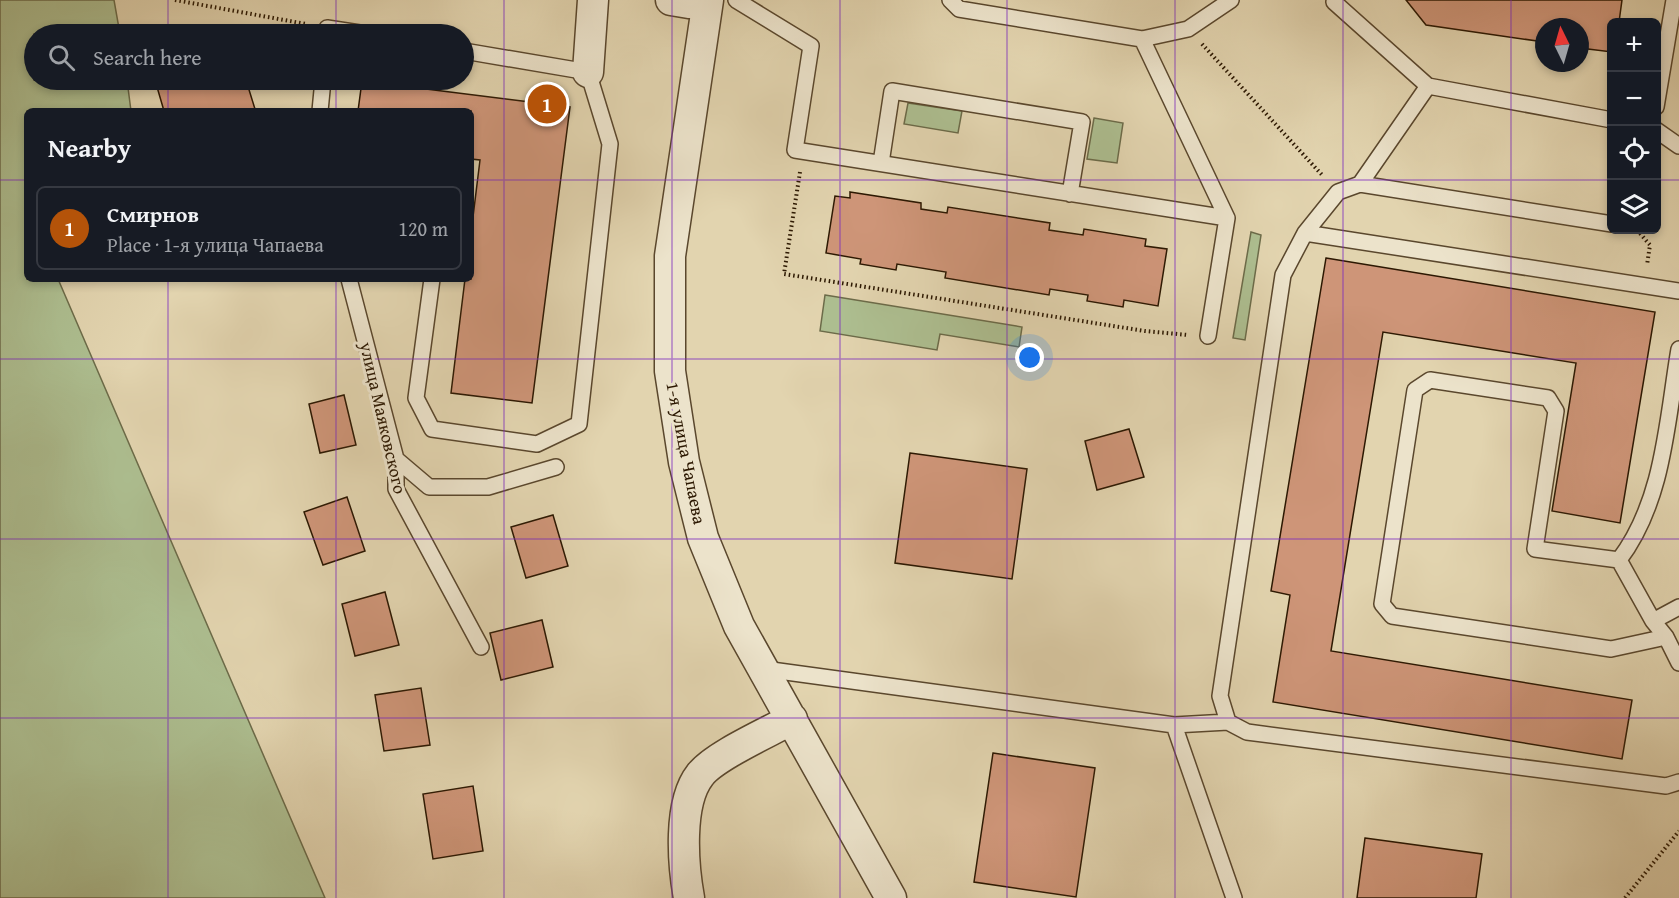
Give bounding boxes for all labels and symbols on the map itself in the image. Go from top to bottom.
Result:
north arrow [1535,18,1589,72]
pin: 1 [528,82,566,126]
street label: улица Маяковского [353,338,414,497]
your location [1015,343,1044,372]
street label: 1-я улица Чапаева [659,379,714,527]

